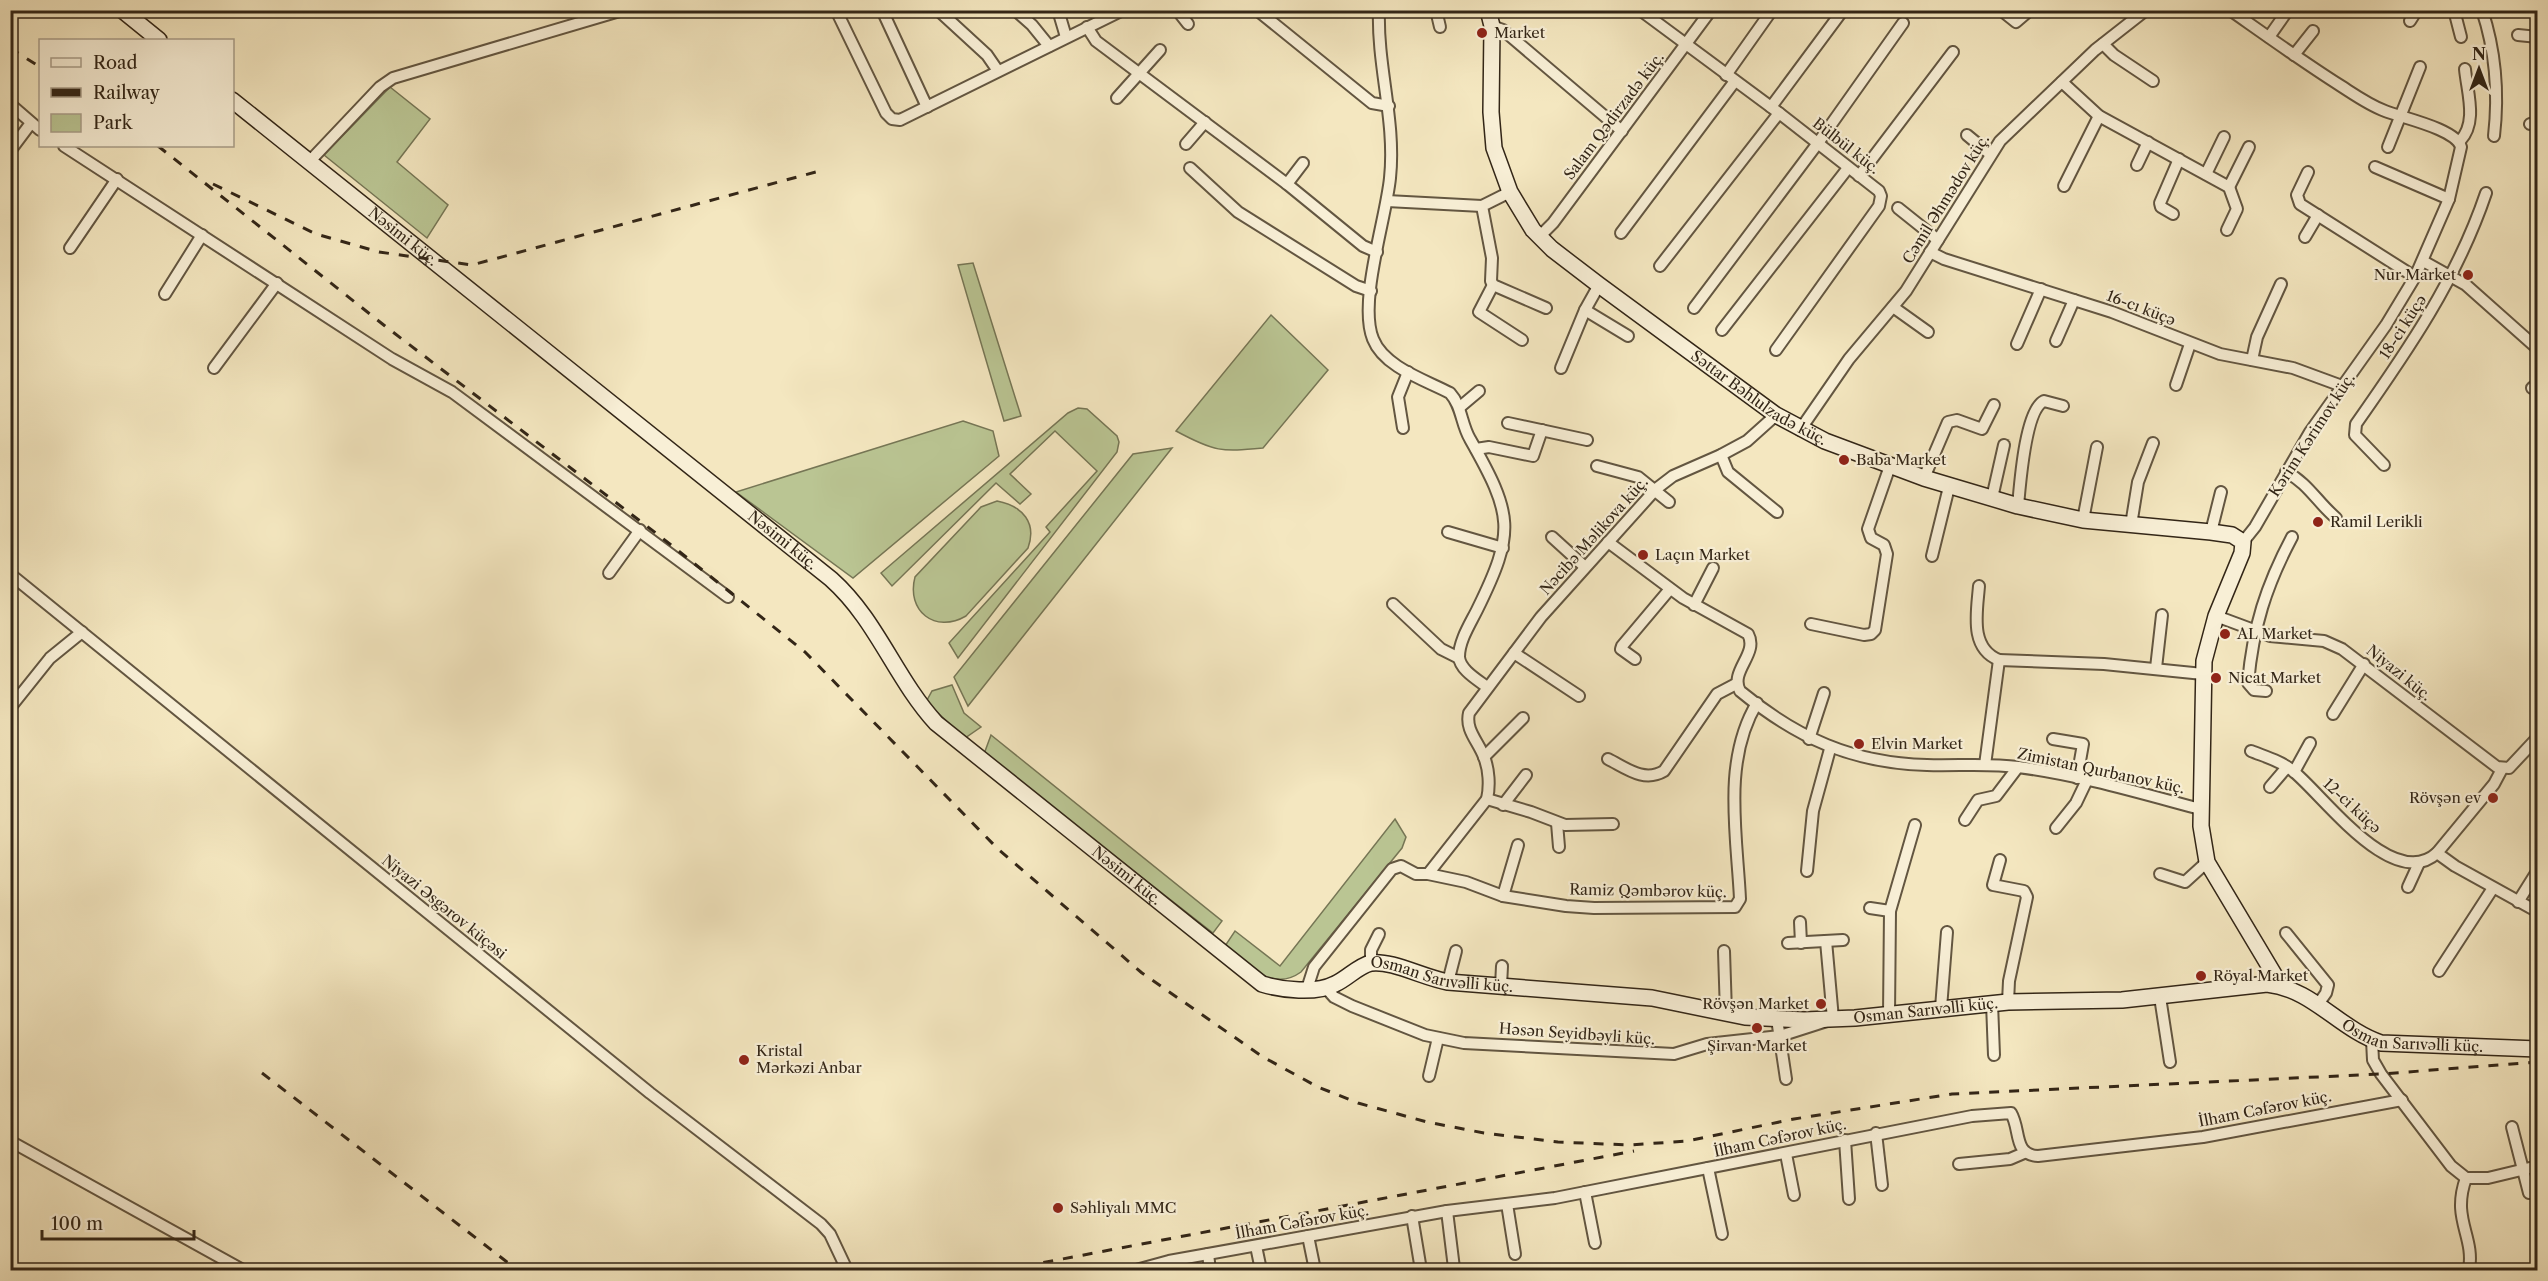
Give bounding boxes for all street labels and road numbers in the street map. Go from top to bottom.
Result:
street label: Salam Qədirzadə küç. [1559,48,1668,183]
street label: Bülbül küç. [1809,113,1884,178]
street label: Cəmil Əhmədov küç. [1898,130,1993,267]
street label: Nəsimi küç. [365,203,442,270]
street label: 16-cı küçə [2104,286,2178,329]
street label: 18-ci küçə [2375,291,2430,362]
street label: Səttar Bəhlulzadə küç. [1687,346,1830,449]
street label: Kərim Kərimov küç. [2264,369,2359,500]
street label: Nəcibə Məlikova küç. [1536,473,1652,599]
street label: Nəsimi küç. [744,506,822,574]
street label: Niyazi küç. [2363,641,2436,705]
street label: Zimistan Qurbanov küç. [2016,743,2187,798]
street label: 12-ci küçə [2319,774,2385,837]
street label: Nəsimi küç. [1088,842,1166,909]
street label: Niyazi Əsgərov küçəsi [378,850,511,963]
street label: Ramiz Qəmbərov küç. [1569,880,1727,901]
street label: Osman Sarıvəlli küç. [1371,953,1514,996]
street label: Osman Sarıvəlli küç. [1852,993,1999,1027]
street label: Osman Sarıvəlli küç. [2338,1015,2484,1056]
street label: Həsən Seyidbəyli küç. [1498,1019,1656,1048]
street label: İlham Cəfərov küç. [2197,1086,2333,1131]
street label: İlham Cəfərov küç. [1712,1114,1848,1161]
street label: İlham Cəfərov küç. [1234,1200,1370,1243]

